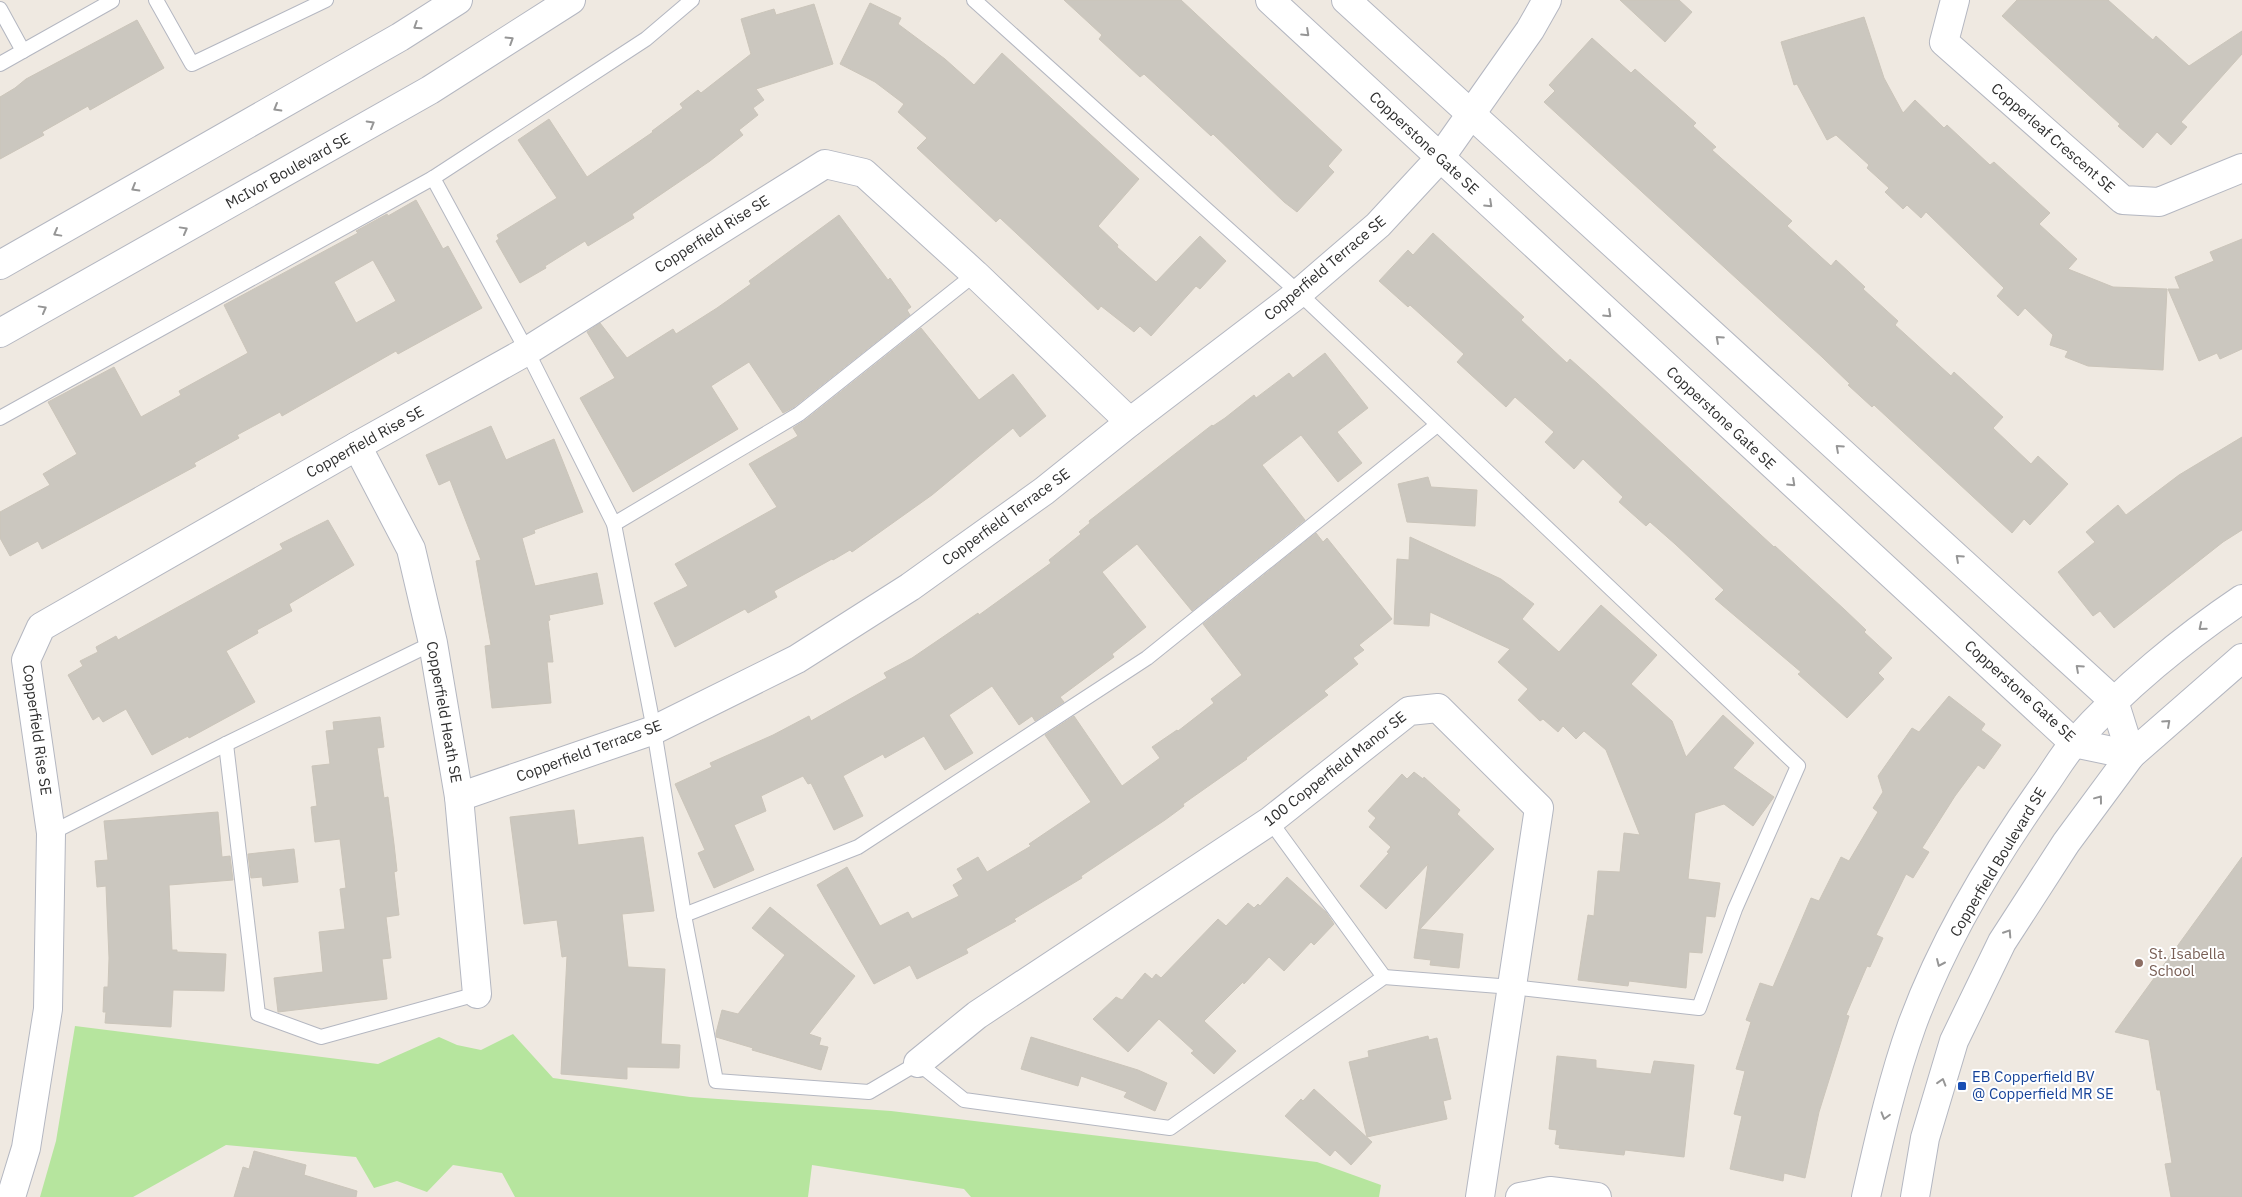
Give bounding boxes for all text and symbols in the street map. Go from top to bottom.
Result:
one-way arrow [414,20,423,30]
one-way arrow [1300,27,1309,36]
one-way arrow [505,36,514,46]
street label: Copperleaf Crescent SE [1987,79,2119,197]
street label: Copperstone Gate SE [1366,87,1483,198]
one-way arrow [273,101,282,111]
one-way arrow [366,120,375,130]
street label: McIvor Boulevard SE [222,128,353,213]
one-way arrow [132,182,141,192]
street label: Copperfield Rise SE [651,191,773,277]
one-way arrow [1483,198,1492,207]
street label: Copperfield Terrace SE [1260,211,1390,324]
one-way arrow [53,226,62,236]
one-way arrow [179,226,188,236]
one-way arrow [37,305,46,315]
one-way arrow [1603,308,1612,317]
one-way arrow [1715,336,1724,345]
street label: Copperstone Gate SE [1663,362,1780,473]
street label: Copperfield Rise SE [302,401,427,482]
one-way arrow [1835,445,1844,454]
street label: Copperfield Terrace SE [938,464,1073,569]
one-way arrow [1787,477,1796,486]
one-way arrow [1955,555,1964,564]
one-way arrow [2199,622,2208,631]
street label: Copperstone Gate SE [1961,636,2080,745]
street label: Copperfield Heath SE [423,640,466,784]
street label: Copperfield Rise SE [19,663,56,797]
one-way arrow [2075,665,2084,674]
street label: 100 Copperfield Manor SE [1259,707,1410,830]
street label: Copperfield Terrace SE [513,715,664,786]
one-way arrow [2162,720,2171,729]
street label: Copperfield Boulevard SE [1945,783,2050,940]
one-way arrow [2093,796,2101,805]
one-way arrow [2001,930,2011,939]
place label: St. Isabella School [2149,944,2225,980]
marker: St. Isabella School [2133,957,2145,969]
one-way arrow [1935,958,1946,967]
place label: EB Copperfield BV @ Copperfield MR SE [1972,1067,2114,1103]
one-way arrow [1937,1078,1947,1086]
marker: EB Copperfield BV @ Copperfield MR SE [1956,1080,1968,1092]
one-way arrow [1881,1111,1891,1119]

